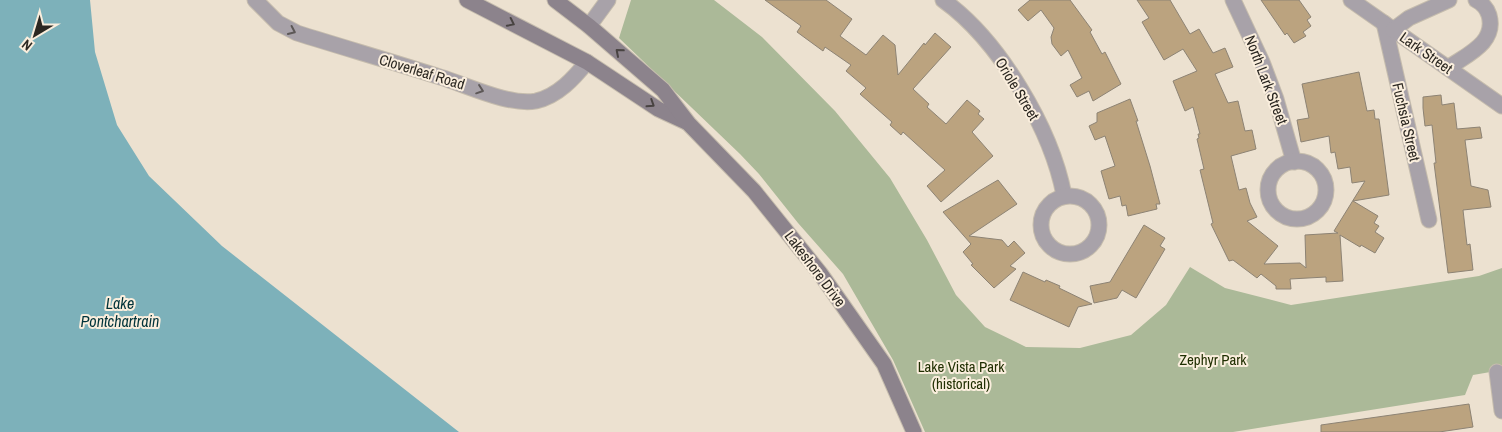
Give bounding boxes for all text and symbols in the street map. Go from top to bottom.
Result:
north arrow [10,10,60,60]
one-way arrow [505,17,514,27]
one-way arrow [287,24,296,35]
street label: Lark Street [1396,27,1457,79]
street label: North Lark Street [1240,32,1293,128]
text: N [18,36,36,55]
street label: Cloverleaf Road [377,49,467,94]
one-way arrow [616,49,625,58]
street label: Oriole Street [990,53,1045,125]
street label: Fuchsia Street [1387,81,1426,164]
one-way arrow [476,85,484,95]
one-way arrow [645,98,654,108]
street label: Lakeshore Drive [780,226,851,311]
water label: Lake Pontchartrain [81,292,159,332]
park label: Zephyr Park [1180,349,1247,370]
park label: Lake Vista Park (historical) [918,356,1005,394]

